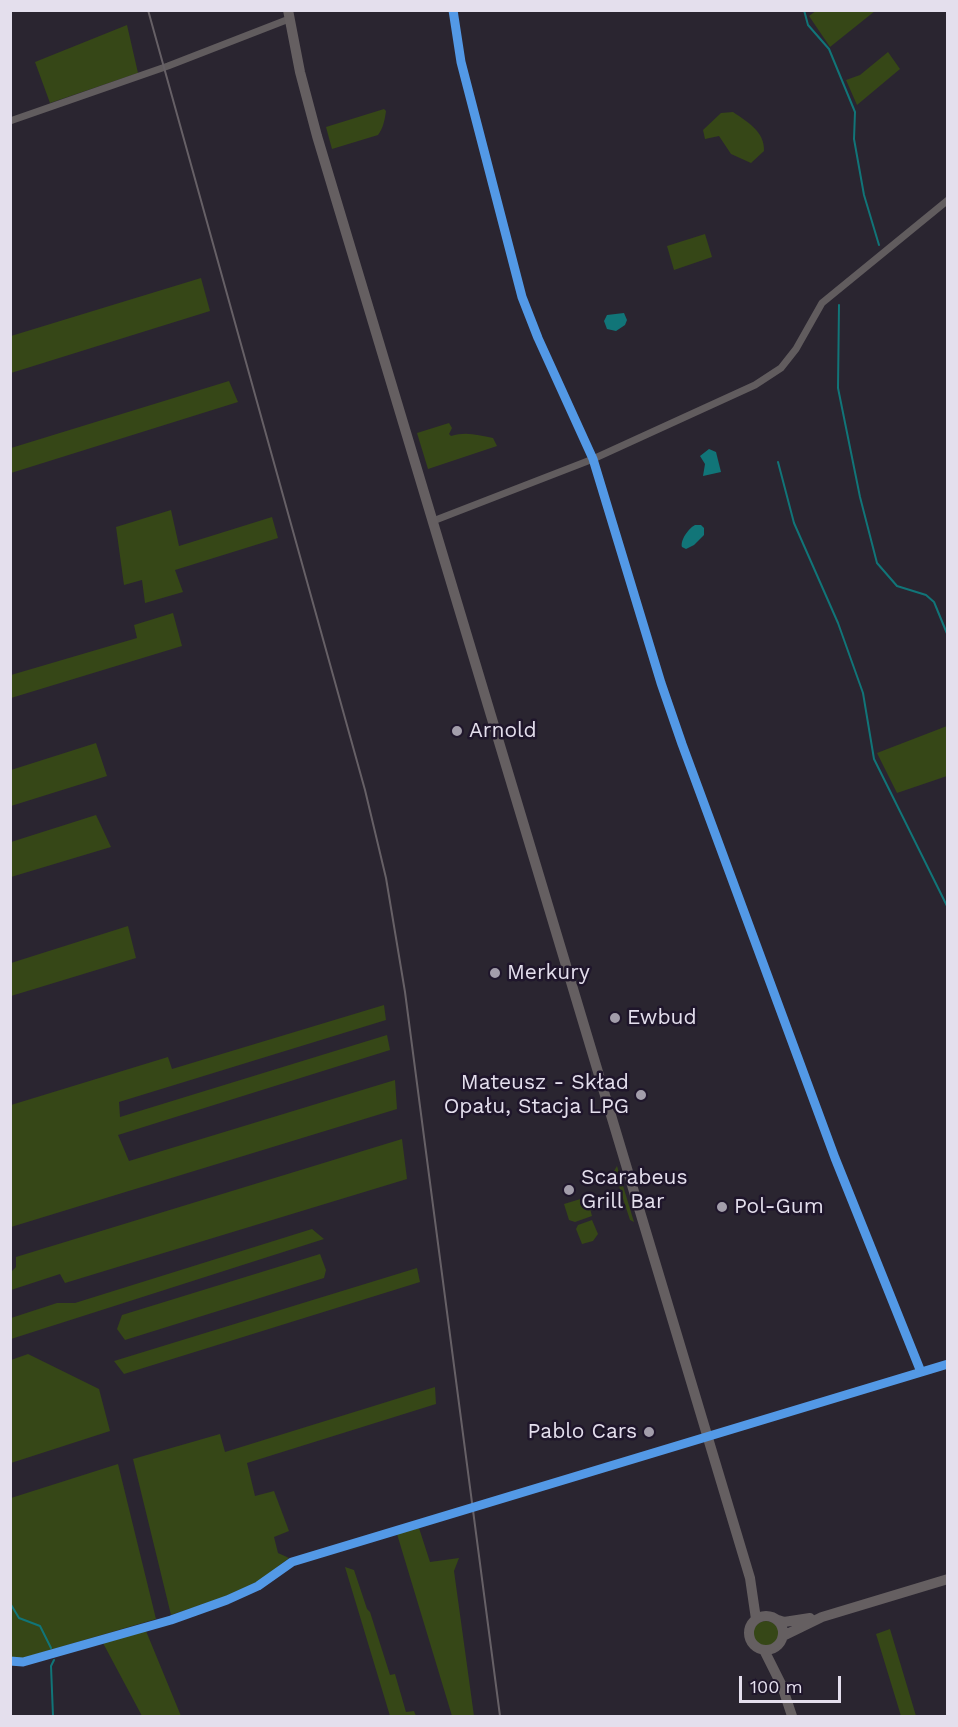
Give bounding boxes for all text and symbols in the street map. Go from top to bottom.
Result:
place label: Arnold [469,718,537,744]
marker: Arnold [450,724,464,738]
place label: Merkury [507,960,590,986]
marker: Merkury [488,966,502,980]
place label: Ewbud [627,1005,697,1031]
marker: Ewbud [608,1011,622,1025]
place label: Mateusz - Skład Opału, Stacja LPG [444,1070,629,1120]
marker: Mateusz - Skład Opału, Stacja LPG [634,1088,648,1102]
place label: Scarabeus Grill Bar [581,1165,688,1215]
marker: Scarabeus Grill Bar [562,1183,576,1197]
place label: Pol-Gum [734,1194,824,1220]
marker: Pol-Gum [715,1200,729,1214]
place label: Pablo Cars [527,1419,637,1445]
marker: Pablo Cars [642,1425,656,1439]
scale bar [742,1664,844,1702]
text: 100 m [750,1676,803,1697]

